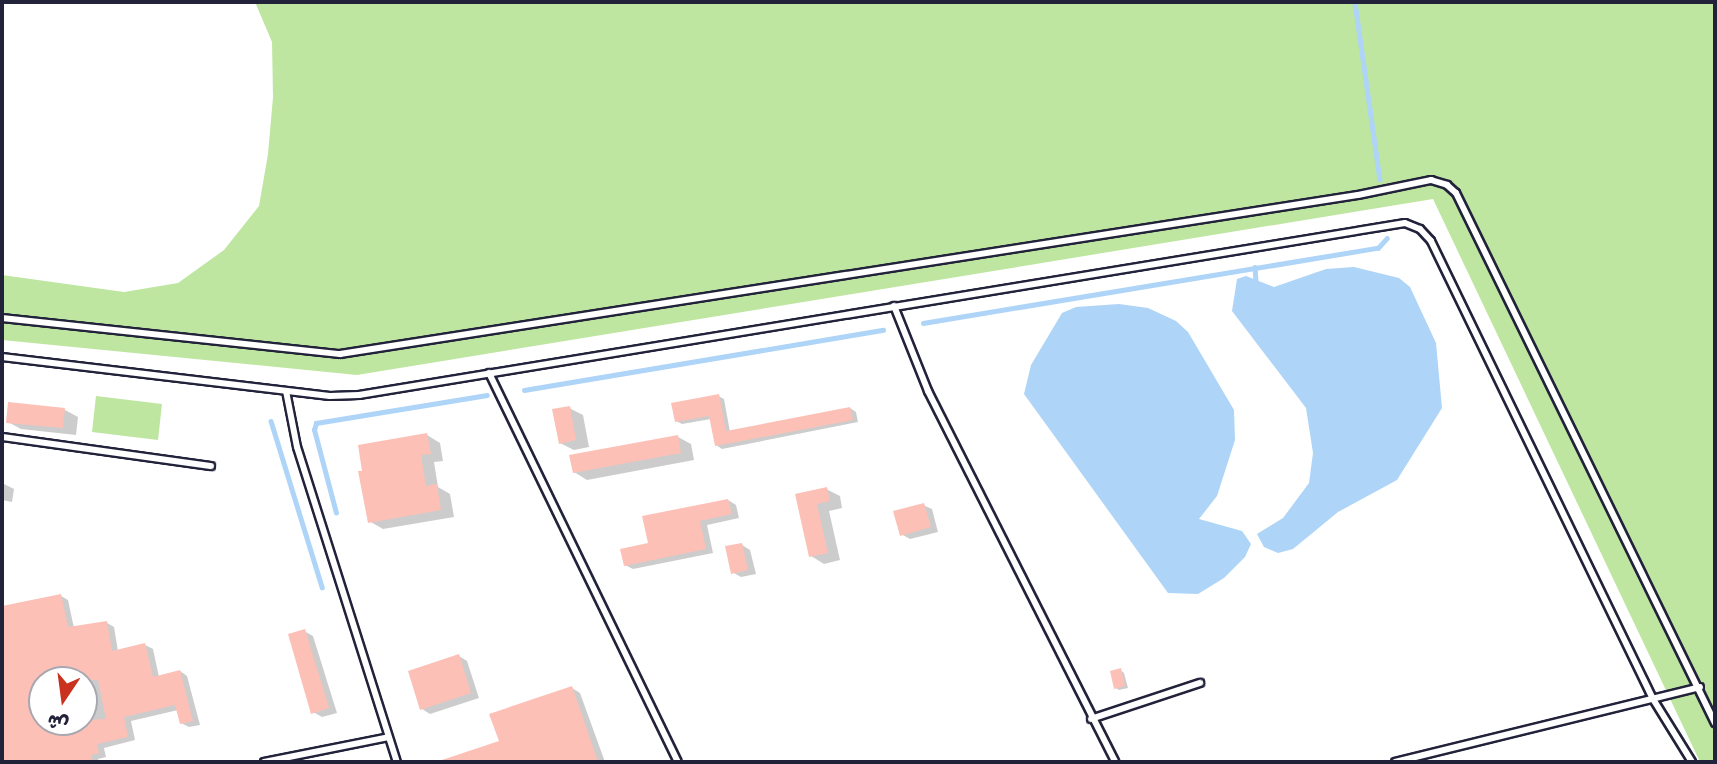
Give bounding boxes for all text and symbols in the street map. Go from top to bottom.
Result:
north arrow [28,666,98,736]
text: ش [46,706,71,734]

